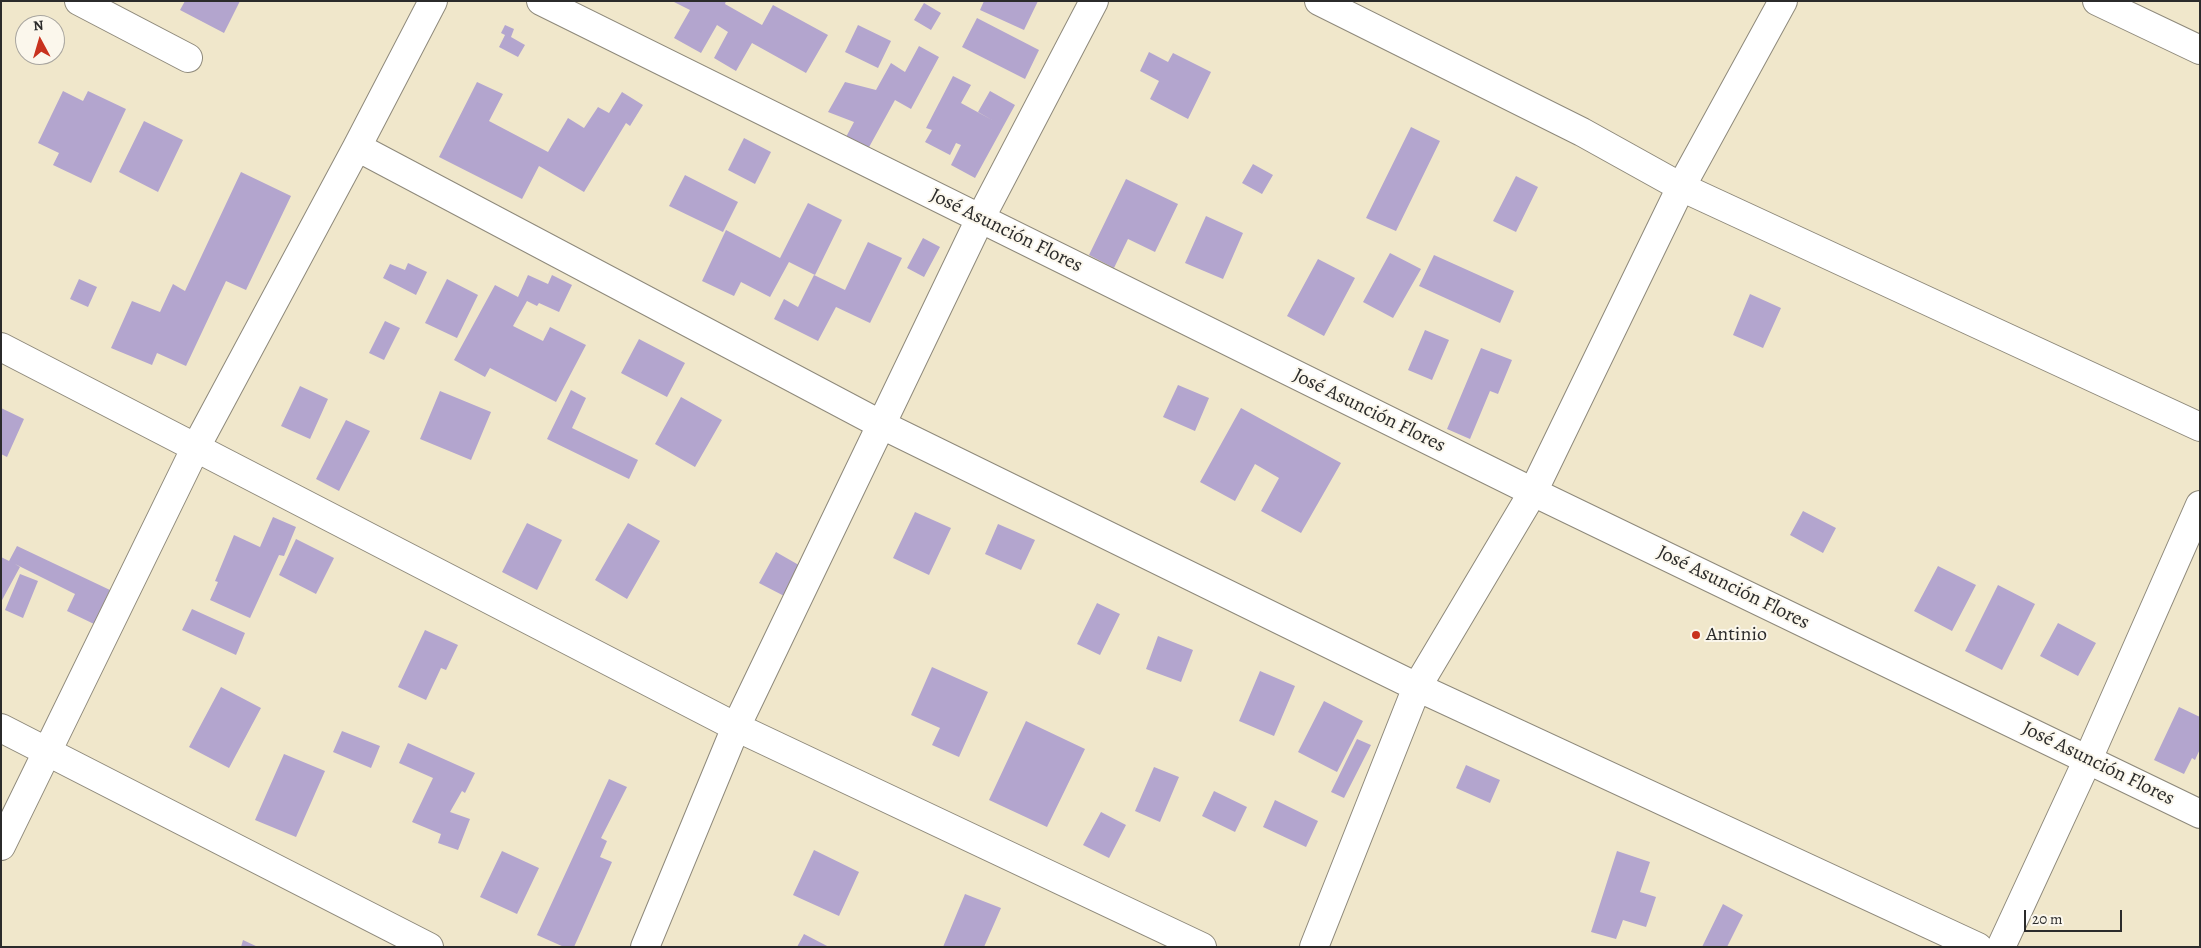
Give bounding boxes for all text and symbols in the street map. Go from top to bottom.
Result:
north arrow [15,15,65,65]
text: N [32,16,45,36]
street label: José Asunción Flores [926,184,1086,278]
street label: José Asunción Flores [1289,364,1449,458]
street label: José Asunción Flores [1653,541,1813,635]
place label: Antinio [1706,623,1767,647]
marker: Antinio [1690,629,1702,641]
street label: José Asunción Flores [2018,717,2178,811]
scale bar [2026,900,2124,932]
text: 20 m [2032,909,2063,929]

